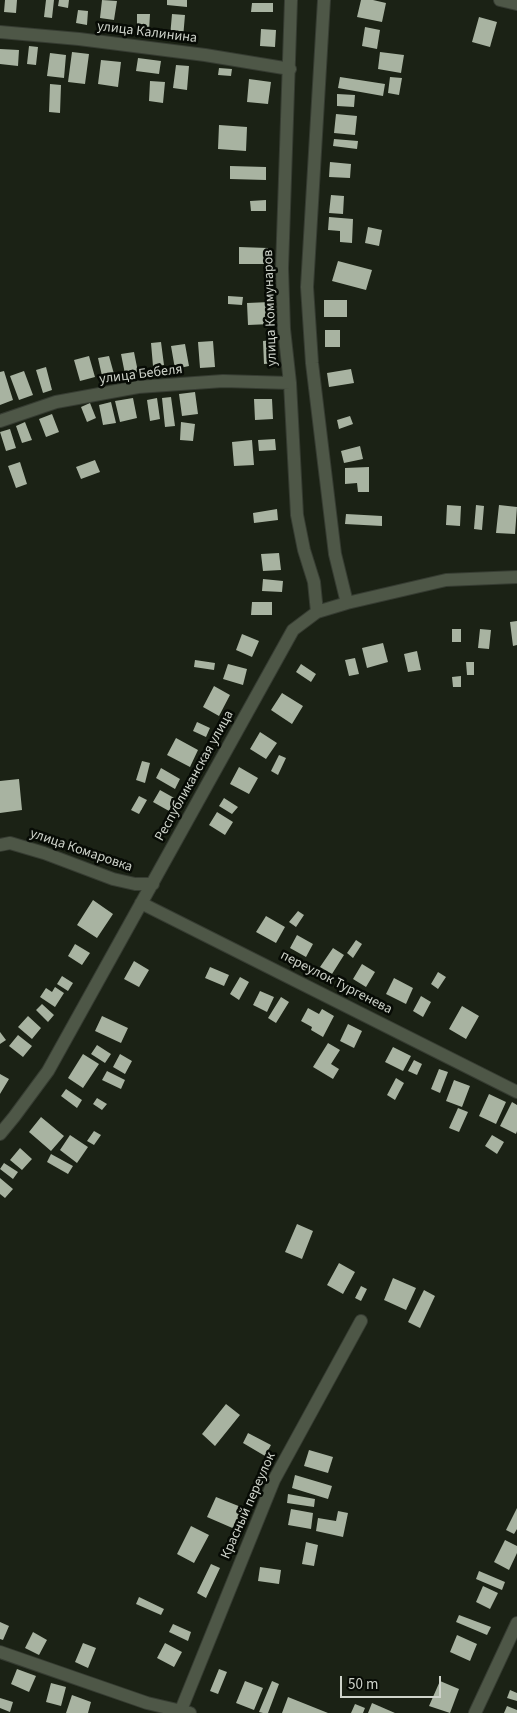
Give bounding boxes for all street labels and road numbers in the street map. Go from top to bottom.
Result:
street label: улица Калинина [96,19,198,47]
street label: улица Коммунаров [261,249,281,367]
street label: улица Бебеля [98,362,184,388]
street label: Республиканская улица [152,708,238,844]
street label: улица Комаровка [28,826,134,876]
street label: переулок Тургенева [277,948,395,1018]
street label: Красный переулок [218,1450,280,1562]

